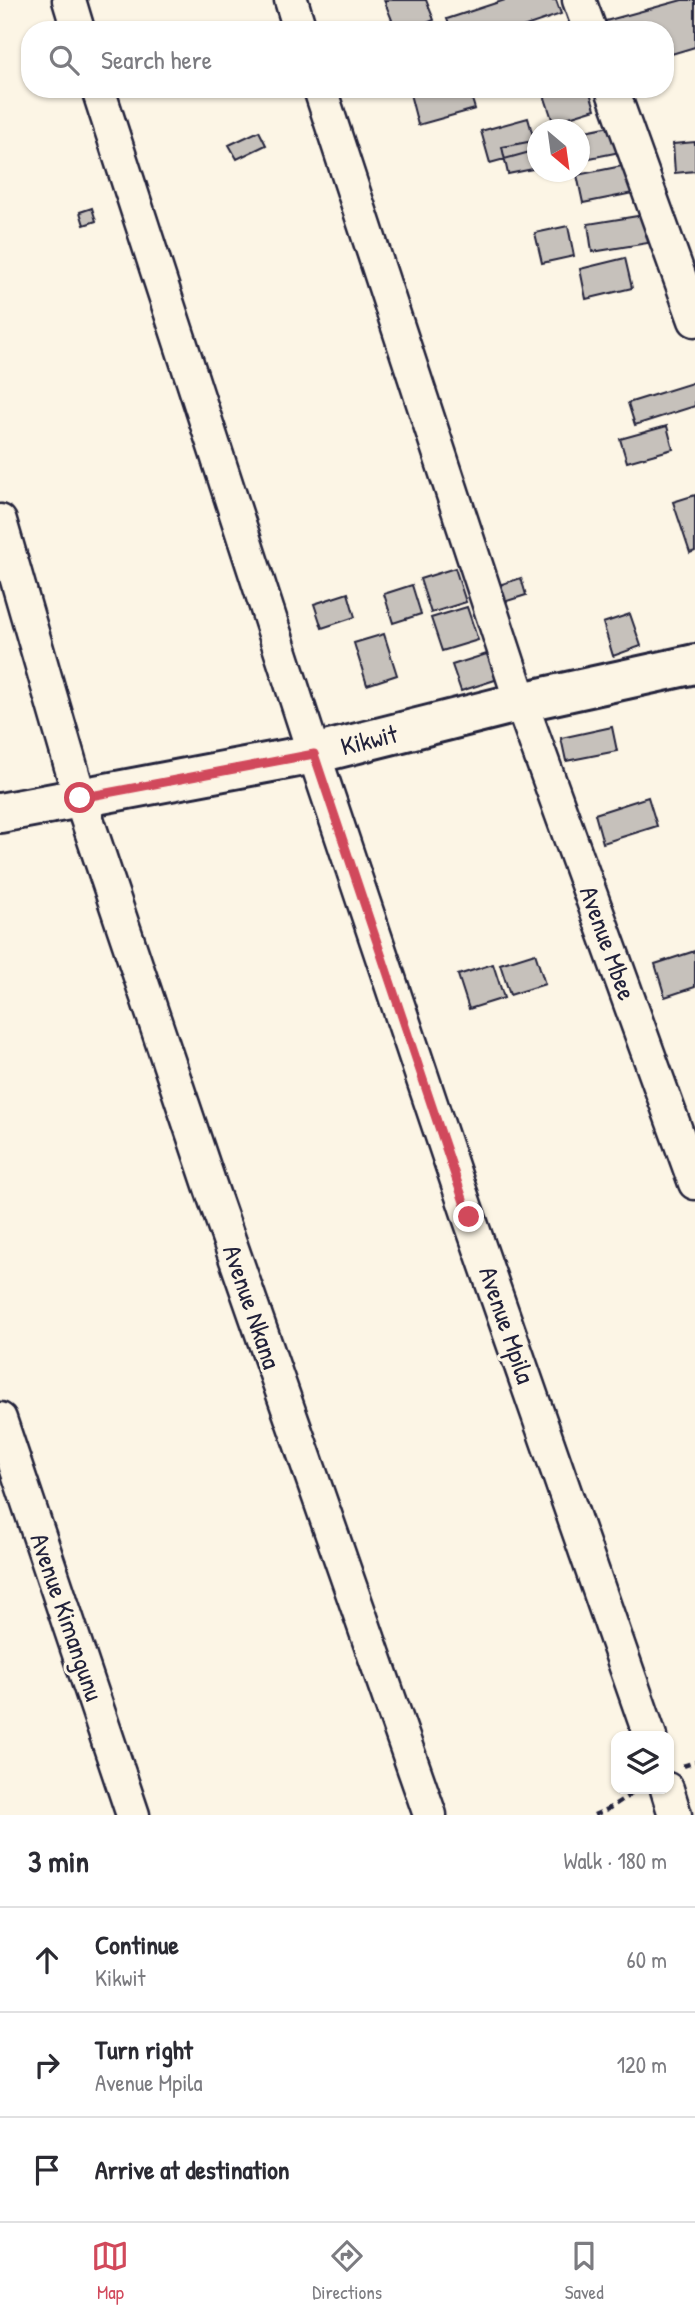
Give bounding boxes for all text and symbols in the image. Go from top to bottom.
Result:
search box [21,21,674,98]
icon: search [45,41,83,79]
text: Search here [101,42,212,77]
north arrow [527,119,590,182]
street label: Kikwit [337,715,402,763]
route start [64,782,95,813]
street label: Avenue Mbee [572,881,645,1005]
route end [453,1201,484,1232]
street label: Avenue Nkana [215,1240,290,1373]
street label: Avenue Mpila [471,1262,544,1388]
street label: Avenue Kimangunu [22,1528,113,1705]
map controls [611,1731,674,1794]
button: layers [611,1731,674,1794]
text: 3 min [28,1841,89,1881]
text: Walk · 180 m [563,1845,667,1876]
text: Continue [95,1927,179,1962]
icon: ahead [28,1941,66,1979]
text: 60 m [627,1944,667,1975]
text: Kikwit [95,1962,145,1993]
text: Turn right [95,2032,193,2067]
icon: right [28,2046,66,2084]
text: 120 m [617,2049,667,2080]
text: Avenue Mpila [95,2067,202,2098]
icon: arrive [28,2151,66,2189]
text: Arrive at destination [95,2152,290,2187]
tab: Map [91,2237,129,2305]
tab: Directions [312,2237,382,2305]
tab: Saved [565,2237,604,2305]

